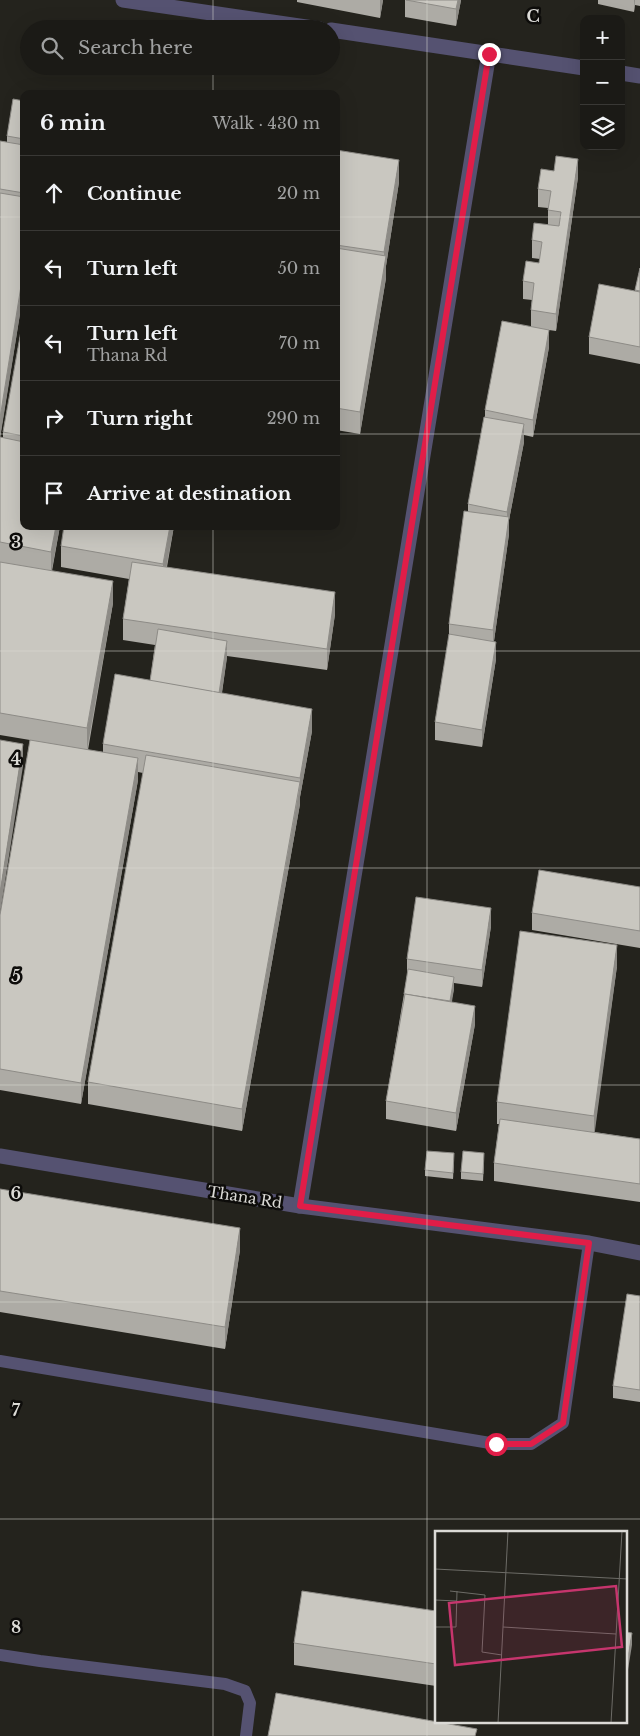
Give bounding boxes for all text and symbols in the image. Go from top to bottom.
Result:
text: C [526,6,540,26]
map controls [580,15,625,150]
button: + [580,15,625,60]
search box [20,20,340,75]
icon: search [38,34,66,62]
text: Search here [78,36,193,59]
route end [478,43,501,66]
button: − [580,60,625,105]
button: layers [580,105,625,150]
text: 6 min [40,110,106,136]
text: Walk · 430 m [213,113,320,133]
icon: ahead [40,179,68,207]
text: Continue [87,182,182,205]
text: 20 m [277,183,320,203]
icon: left [40,254,68,282]
text: Turn left [87,257,178,280]
text: 50 m [278,258,320,278]
text: Turn left [87,322,178,345]
icon: left [40,329,68,357]
text: 70 m [279,333,320,353]
text: Thana Rd [87,345,167,365]
icon: right [40,404,68,432]
text: Turn right [87,407,193,430]
text: 290 m [267,408,320,428]
icon: arrive [40,479,68,507]
text: Arrive at destination [87,482,291,505]
text: 3 [11,532,21,552]
text: 4 [11,749,21,769]
text: 5 [11,966,21,986]
street label: Thana Rd [206,1182,284,1212]
text: 6 [11,1183,22,1203]
text: 7 [12,1400,21,1420]
route start [485,1433,508,1456]
inset map [435,1531,628,1724]
text: 8 [11,1617,21,1637]

